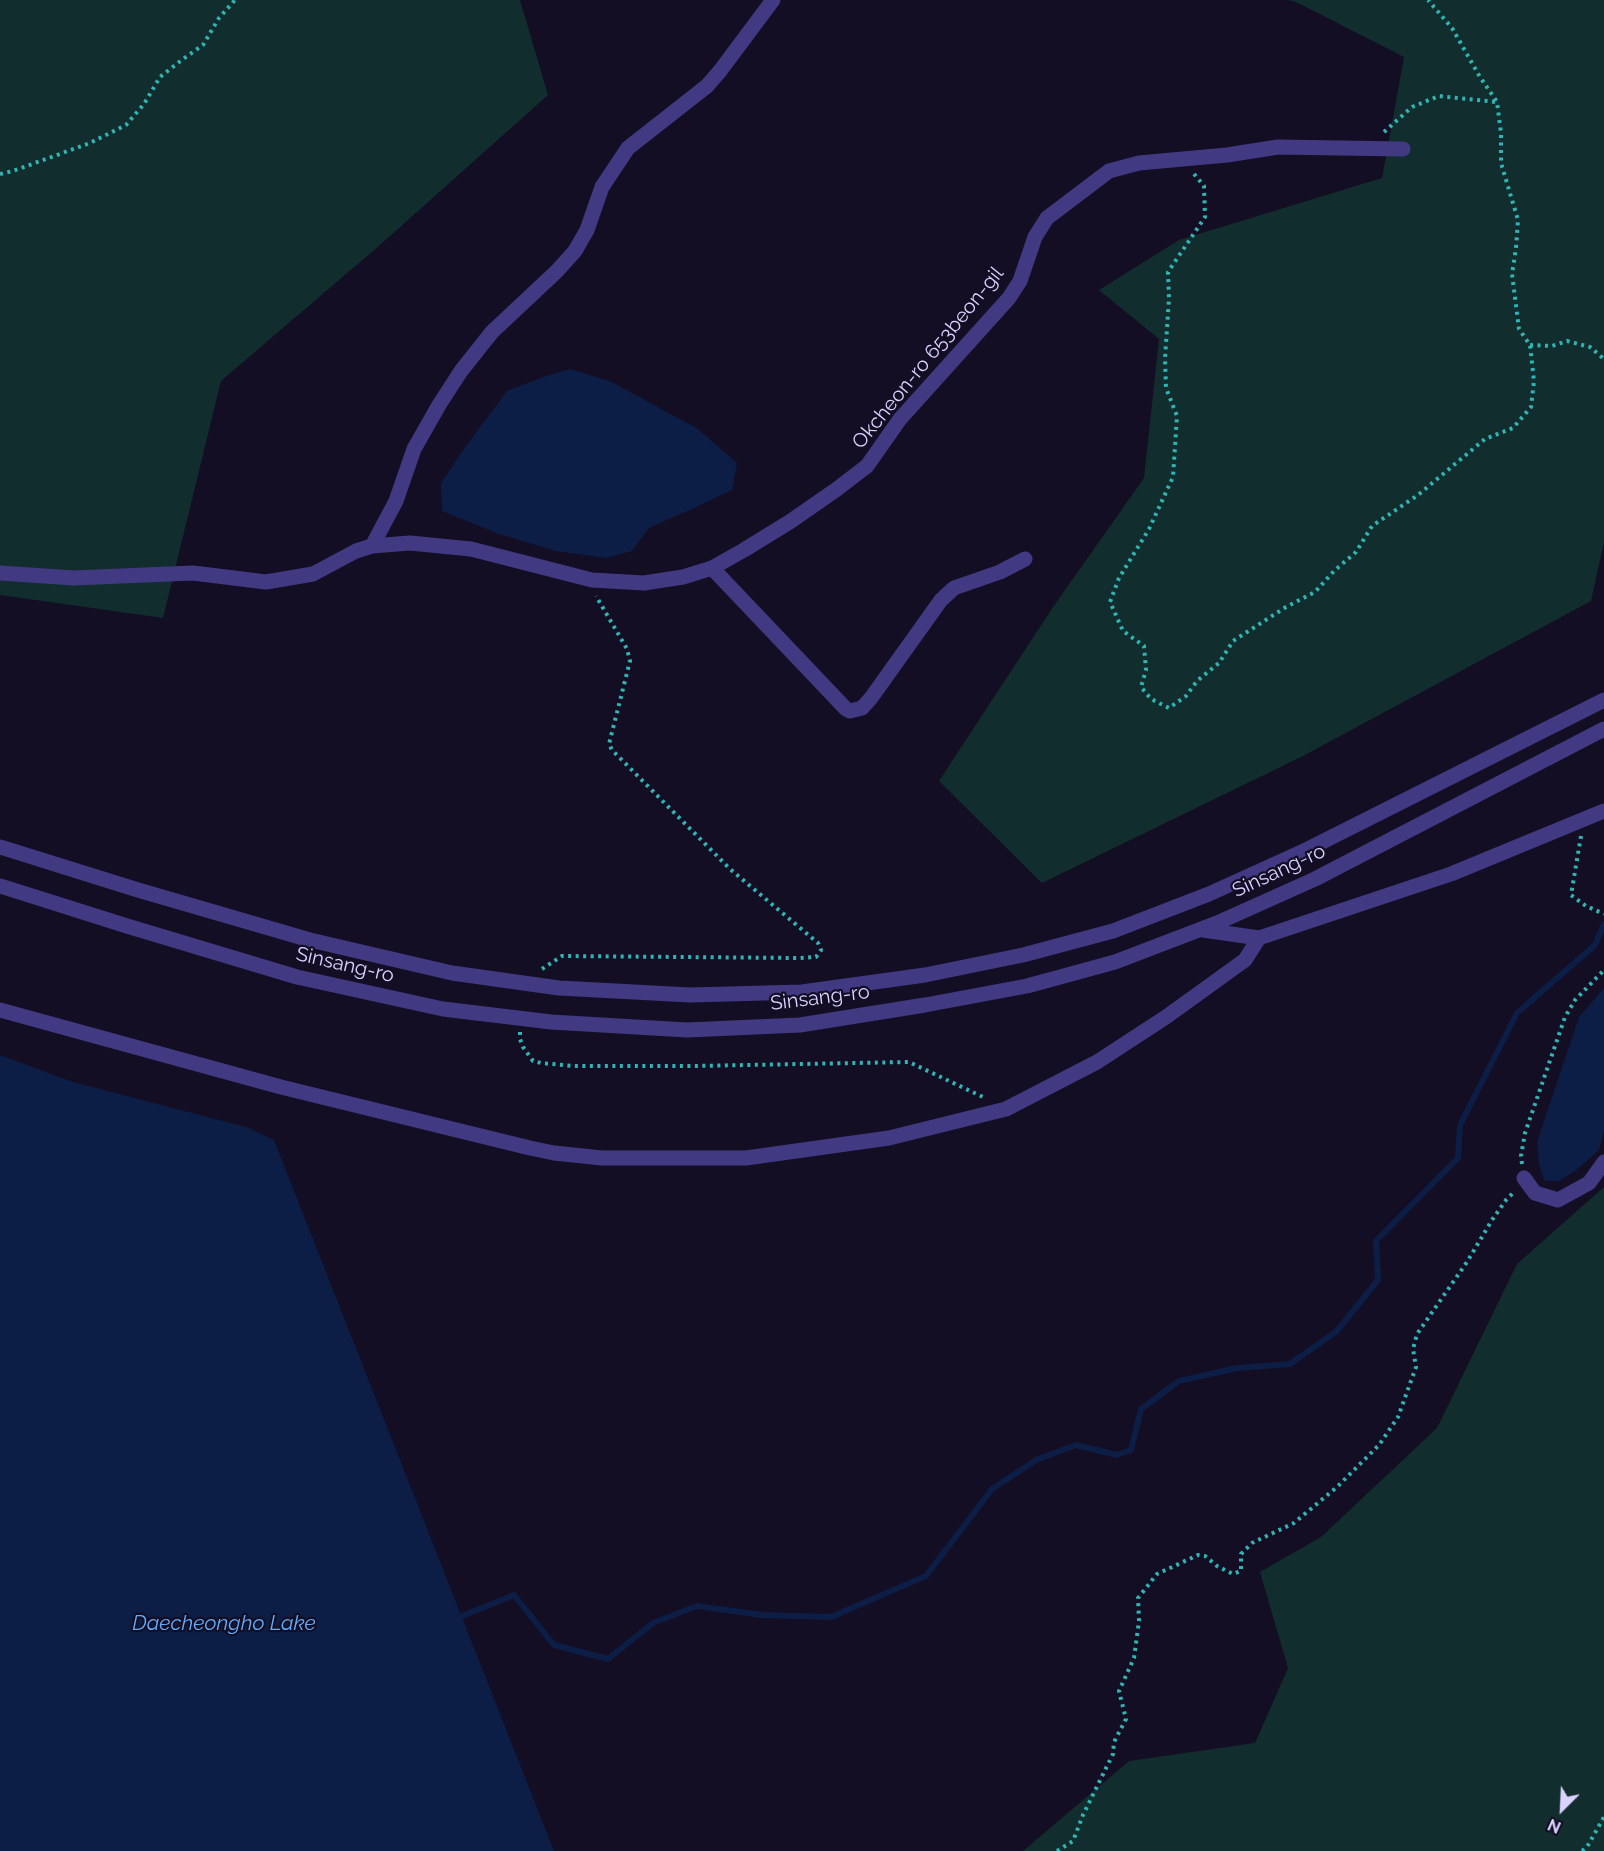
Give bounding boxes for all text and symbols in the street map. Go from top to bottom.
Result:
street label: Okcheon-ro 653beon-gil [847,262,1009,454]
street label: Sinsang-ro [1229,839,1329,903]
street label: Sinsang-ro [294,942,396,988]
street label: Sinsang-ro [769,980,871,1016]
water label: Daecheongho Lake [132,1611,316,1637]
north arrow [1532,1779,1592,1839]
text: N [1545,1815,1564,1837]

